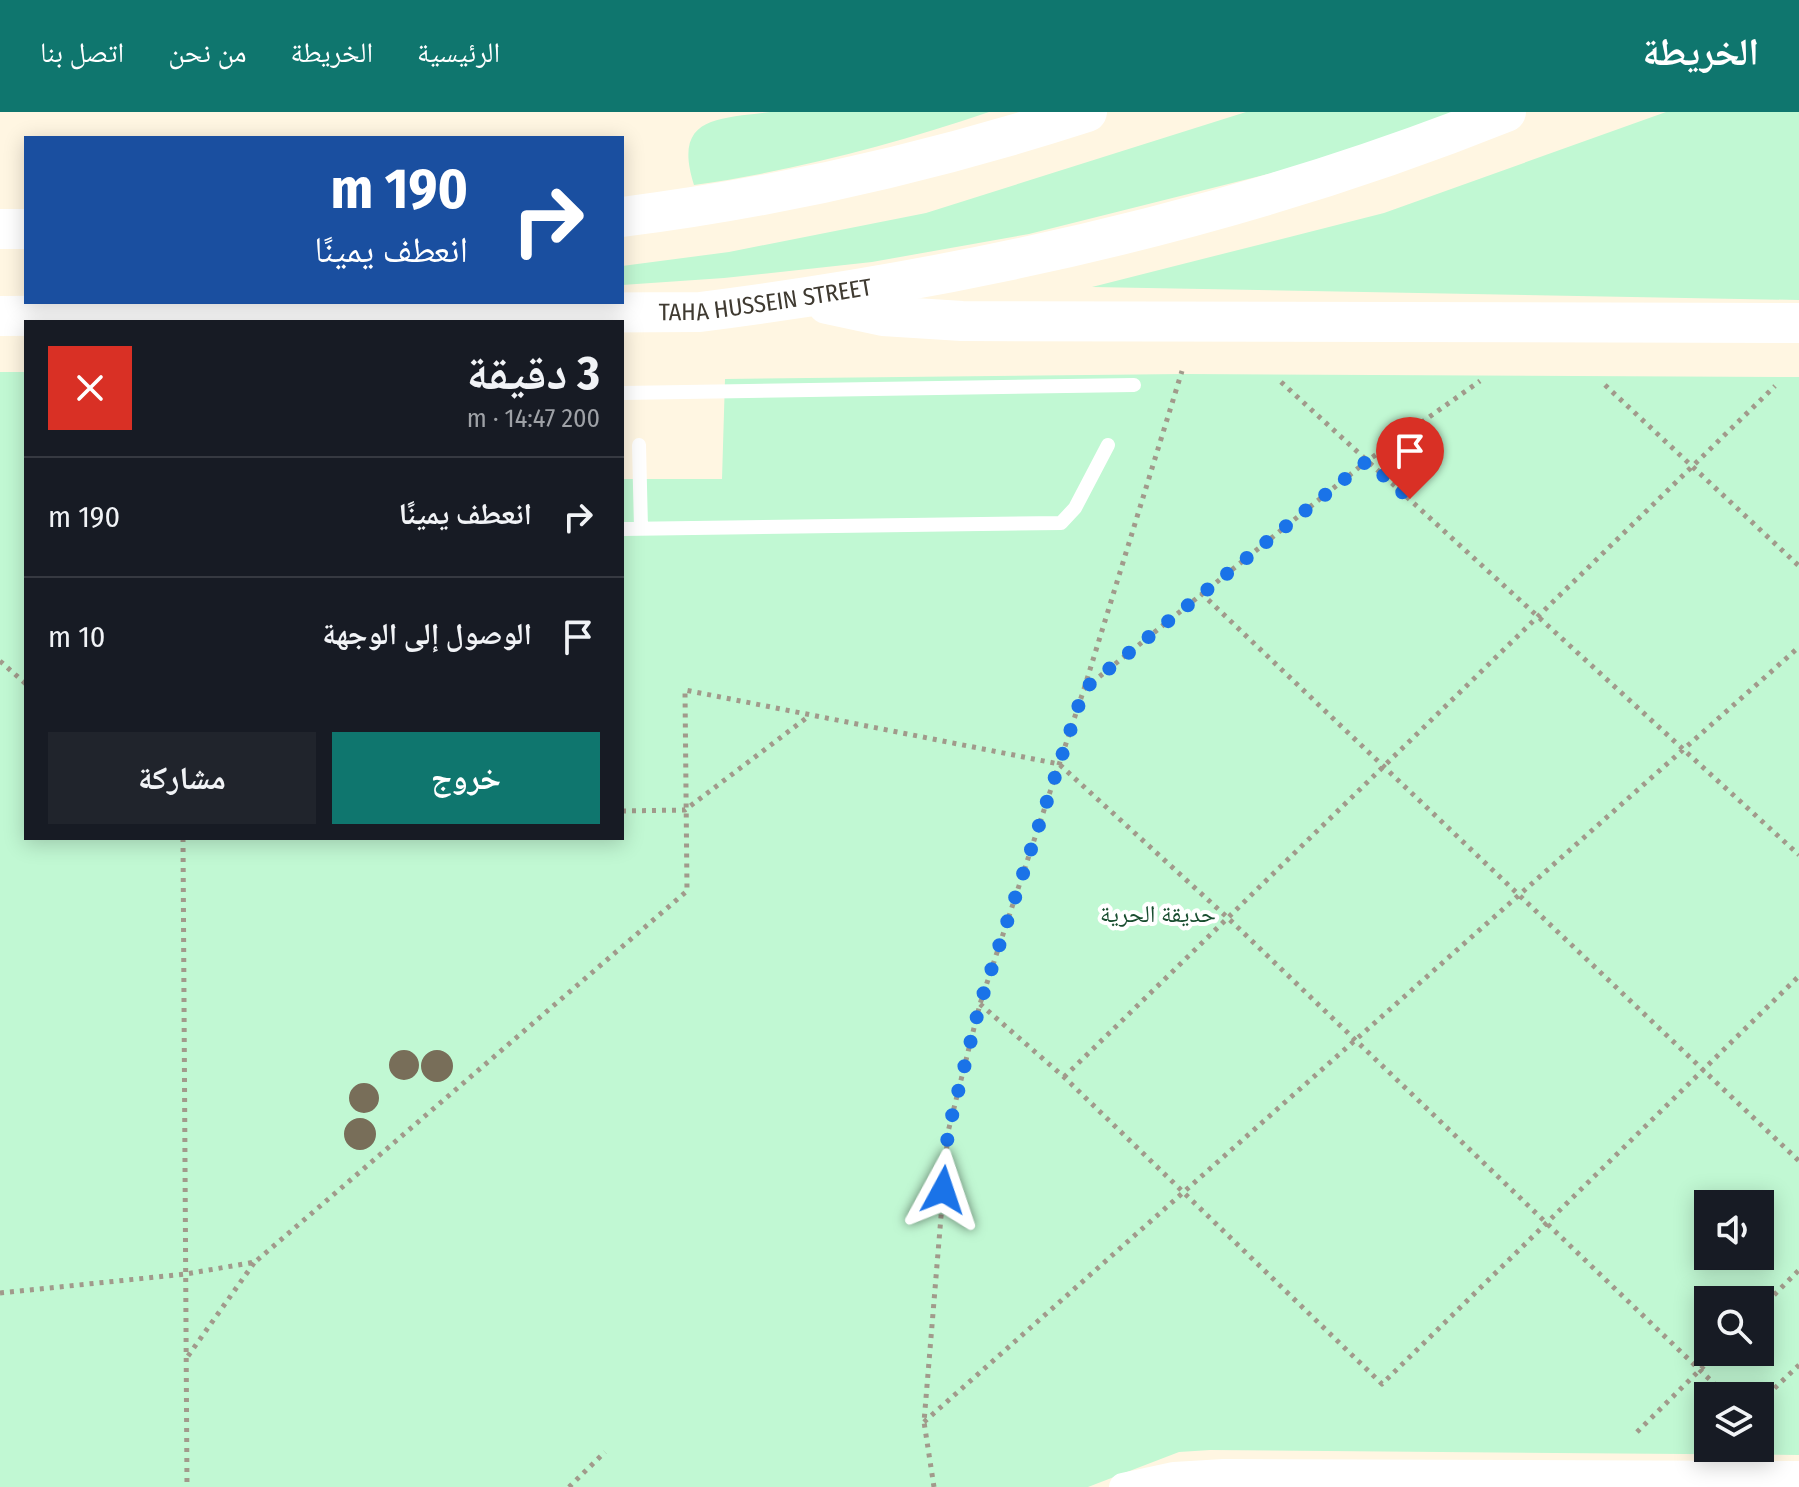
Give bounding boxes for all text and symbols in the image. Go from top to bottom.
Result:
text: الخريطة [1642,29,1759,75]
text: اتصل بنا [40,36,124,69]
text: من نحن [168,36,247,69]
text: الخريطة [291,36,373,69]
text: الرئيسية [417,36,500,69]
text: 190 m [330,156,468,223]
icon: right [496,168,600,272]
text: انعطف يمينًا [314,228,468,272]
street label: TAHA HUSSEIN STREET [659,273,874,326]
text: 3 دقيقة [466,344,600,402]
button: close [48,346,132,430]
text: 200 m · 14:47 [467,403,600,434]
pin [1376,417,1444,499]
icon: arrive [1388,429,1432,473]
icon: right [556,495,600,539]
text: انعطف يمينًا [399,496,532,532]
text: 190 m [48,499,120,535]
icon: arrive [556,615,600,659]
text: الوصول إلى الوجهة [322,616,532,652]
text: 10 m [48,619,105,655]
button: مشاركة [48,732,316,824]
button: خروج [332,732,600,824]
park label: حديقة الحرية [1100,900,1216,928]
position arrow [901,1148,985,1232]
map controls [1694,1190,1774,1462]
button: sound [1694,1190,1774,1270]
button: search [1694,1286,1774,1366]
button: layers [1694,1382,1774,1462]

